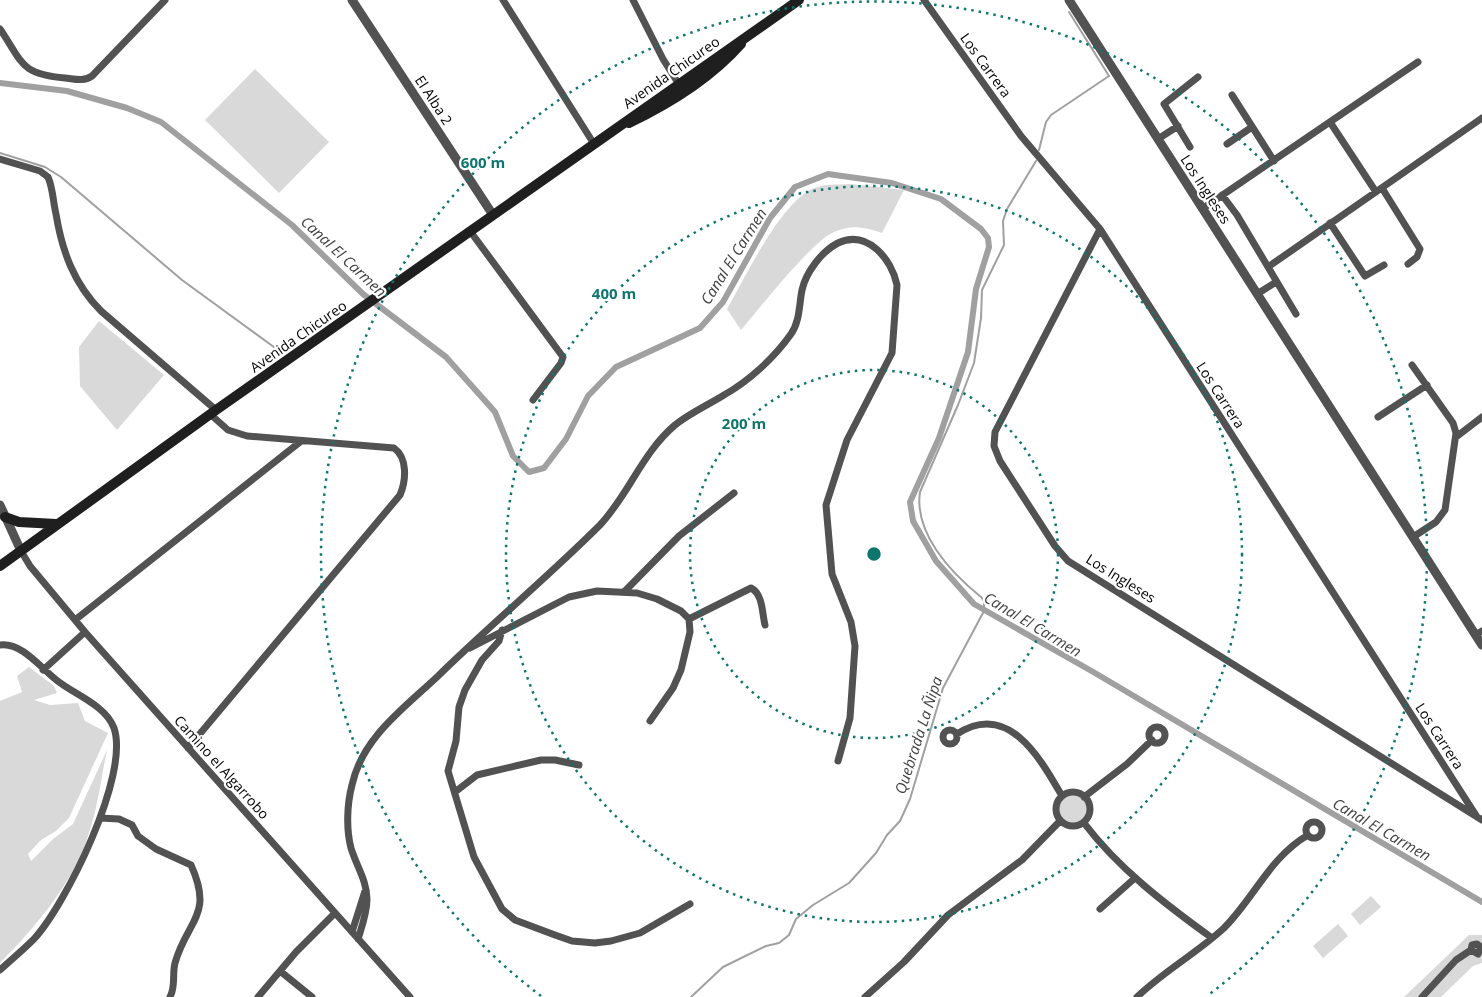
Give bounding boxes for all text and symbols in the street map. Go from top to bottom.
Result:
street label: Los Carrera [956,29,1016,101]
street label: Avenida Chicureo [619,32,723,112]
street label: El Alba 2 [411,72,457,128]
street label: Los Ingleses [1177,151,1236,227]
text: 600 m [461,152,505,172]
water label: Canal El Carmen [695,204,771,308]
water label: Canal El Carmen [297,211,391,301]
text: 400 m [592,283,636,303]
street label: Avenida Chicureo [246,296,350,376]
street label: Los Carrera [1192,358,1250,432]
text: 200 m [722,413,766,433]
centre of rings [865,545,883,563]
street label: Los Ingleses [1083,549,1160,607]
water label: Canal El Carmen [981,587,1085,661]
water label: Quebrada La Ñipa [890,673,947,796]
street label: Los Carrera [1411,699,1469,773]
street label: Camino el Algarrobo [170,711,274,823]
water label: Canal El Carmen [1329,793,1435,865]

